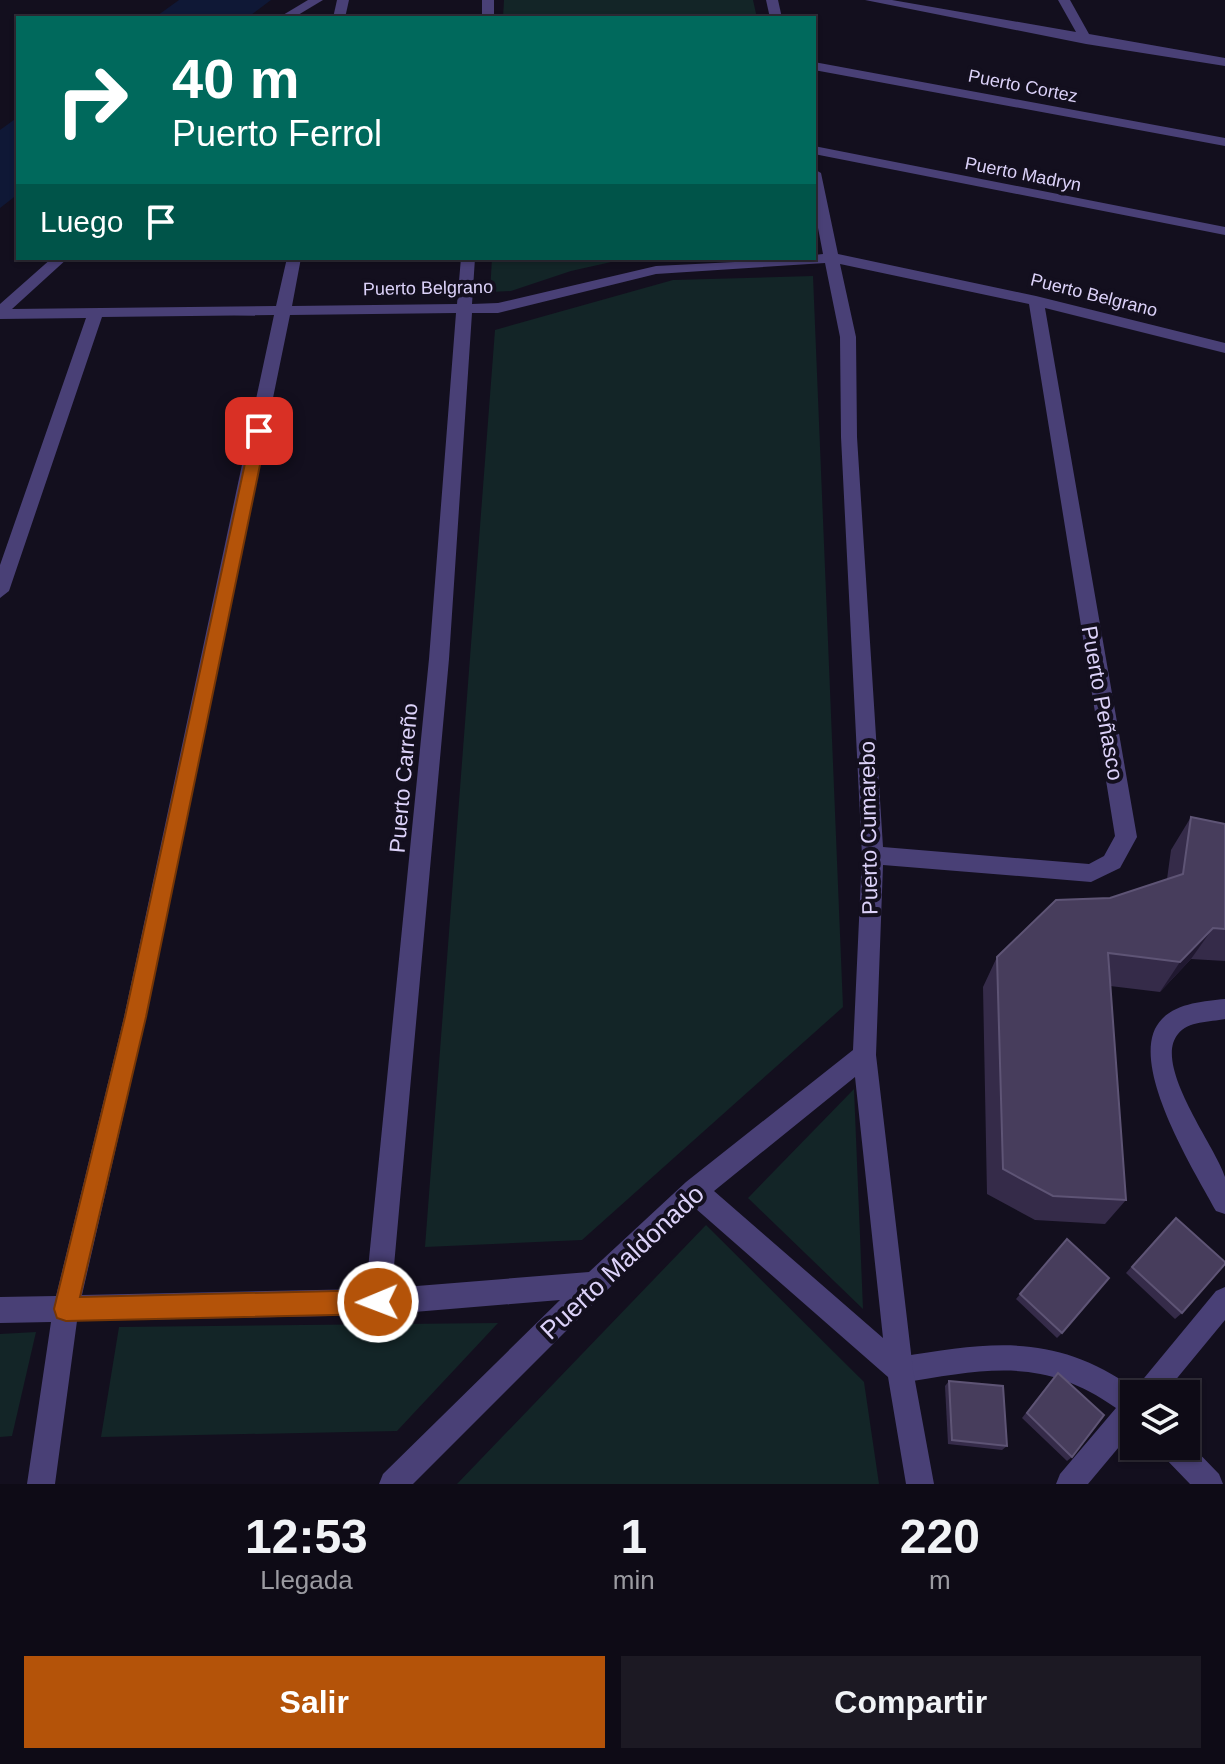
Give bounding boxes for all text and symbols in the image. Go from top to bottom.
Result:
text: 40 m [172,47,300,110]
icon: right [40,48,144,152]
street label: Puerto Cortez [967,66,1079,106]
text: Puerto Ferrol [172,113,382,154]
street label: Puerto Madryn [963,153,1083,195]
icon: arrive [139,200,183,244]
text: Luego [40,205,123,238]
street label: Puerto Belgrano [1028,270,1160,320]
street label: Puerto Belgrano [363,277,493,299]
pin [225,397,293,465]
icon: arrive [237,409,281,453]
street label: Puerto Peñasco [1077,624,1128,782]
street label: Puerto Carreño [384,702,423,854]
street label: Puerto Cumarebo [854,741,883,915]
street label: Puerto Maldonado [534,1179,710,1345]
position arrow [336,1260,420,1344]
map controls [1120,1380,1200,1460]
button: layers [1120,1380,1200,1460]
text: 12:53 [245,1510,368,1563]
text: 1 [620,1510,647,1563]
text: 220 [900,1510,980,1563]
text: Llegada [260,1565,353,1595]
text: min [613,1565,655,1595]
text: m [929,1565,951,1595]
button: Salir [24,1656,605,1748]
button: Compartir [621,1656,1201,1748]

